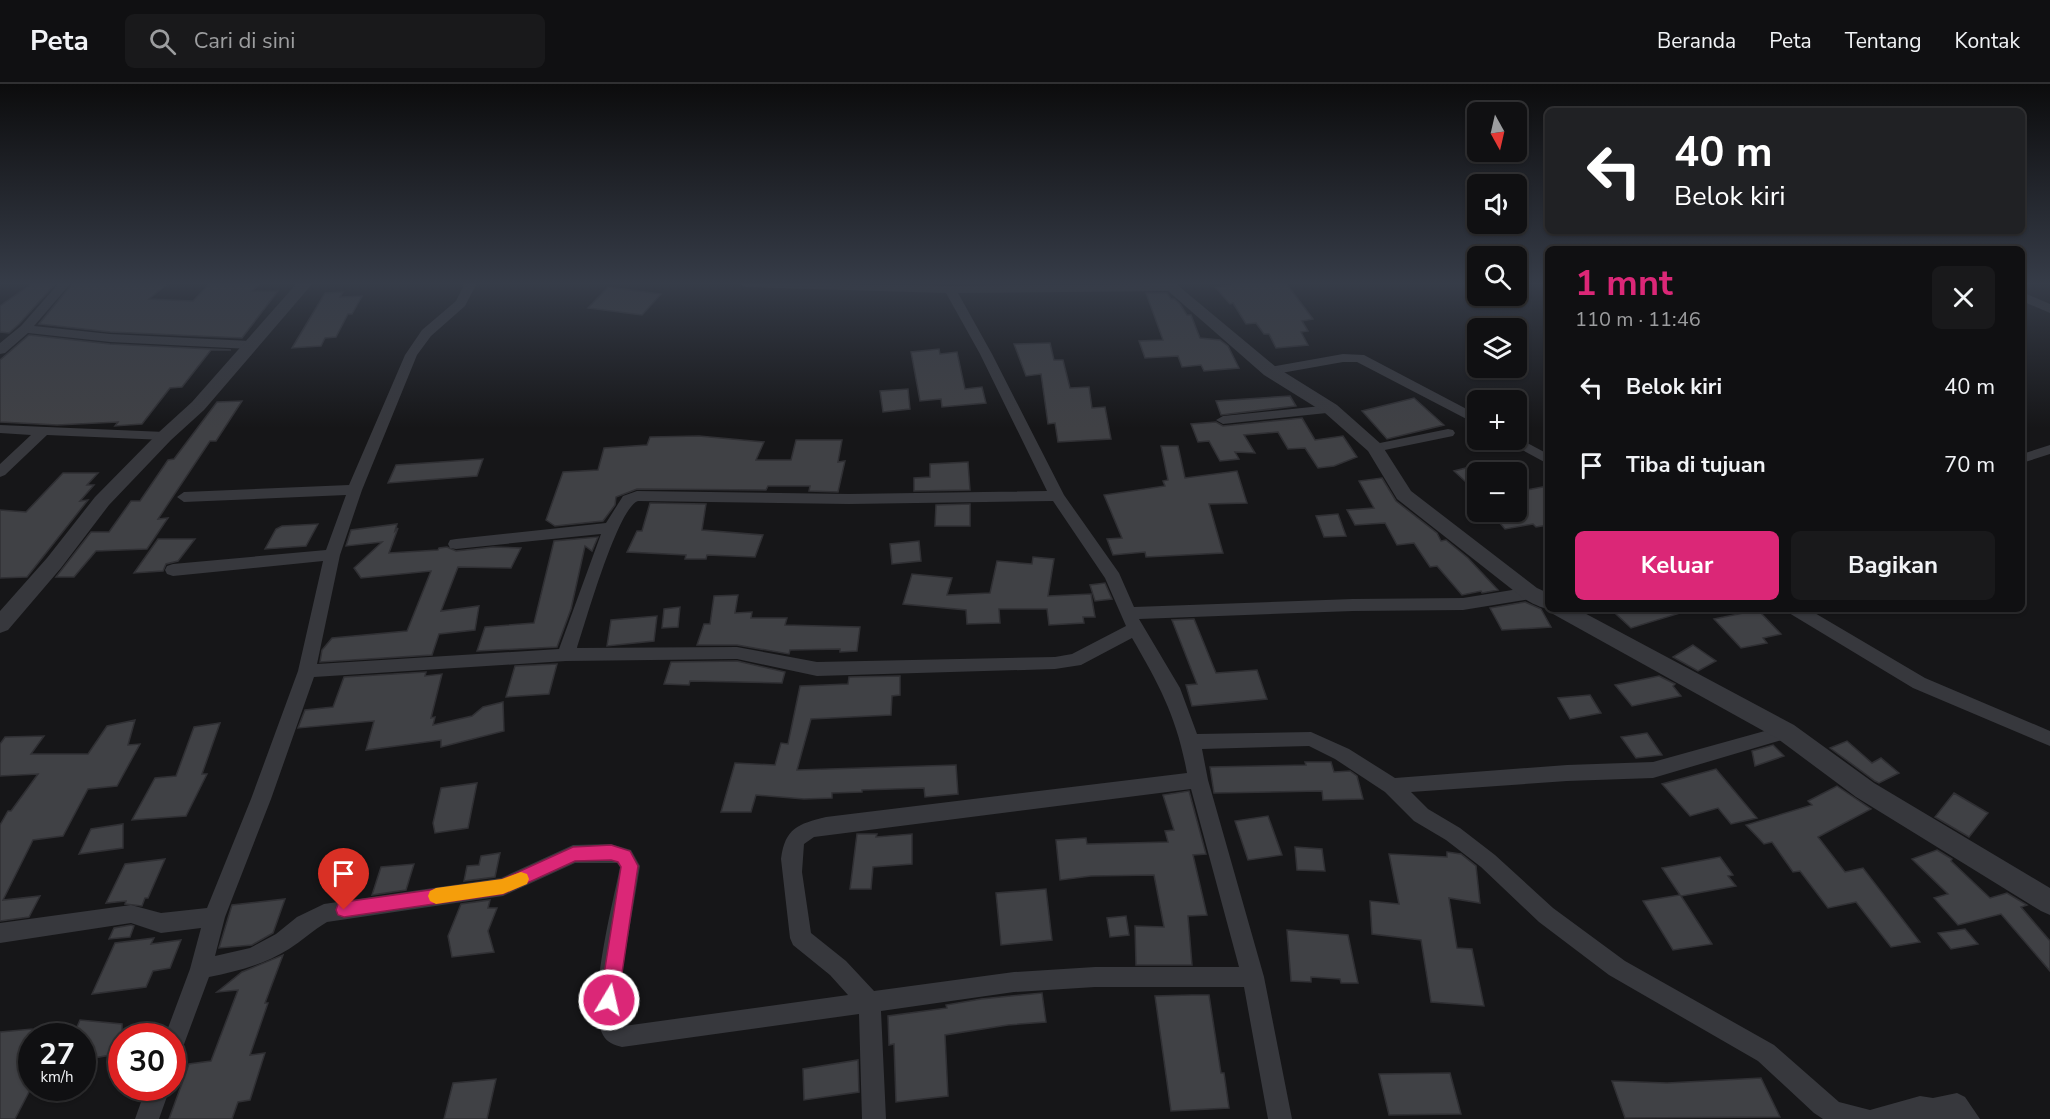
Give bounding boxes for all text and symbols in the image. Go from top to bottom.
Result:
search box [125,14,545,68]
text: Peta [30,22,89,60]
icon: search [146,25,179,58]
text: Cari di sini [194,26,295,56]
text: Beranda [1657,27,1736,55]
text: Peta [1769,27,1812,55]
text: Tentang [1845,27,1922,55]
text: Kontak [1955,27,2020,55]
north arrow [1467,102,1527,162]
map controls [1467,102,1527,522]
text: 40 m [1674,124,1773,181]
icon: left [1575,132,1653,210]
button: sound [1467,174,1527,234]
text: Belok kiri [1674,178,1786,215]
button: search [1467,246,1527,306]
text: 1 mnt [1575,259,1673,308]
button: close [1932,266,1995,329]
text: 110 m · 11:46 [1575,306,1701,333]
button: layers [1467,318,1527,378]
icon: left [1575,371,1608,404]
text: Belok kiri [1626,372,1722,402]
text: 40 m [1944,372,1995,402]
button: + [1467,390,1527,450]
icon: arrive [1575,449,1608,482]
text: Tiba di tujuan [1626,450,1766,480]
text: 70 m [1944,450,1995,480]
button: − [1467,462,1527,522]
button: Keluar [1575,531,1779,600]
button: Bagikan [1791,531,1995,600]
pin [318,848,369,910]
icon: arrive [327,857,360,890]
position arrow [577,968,641,1032]
speed limit sign: 30 [108,1023,186,1101]
text: 27 [39,1034,75,1075]
text: km/h [40,1067,74,1087]

